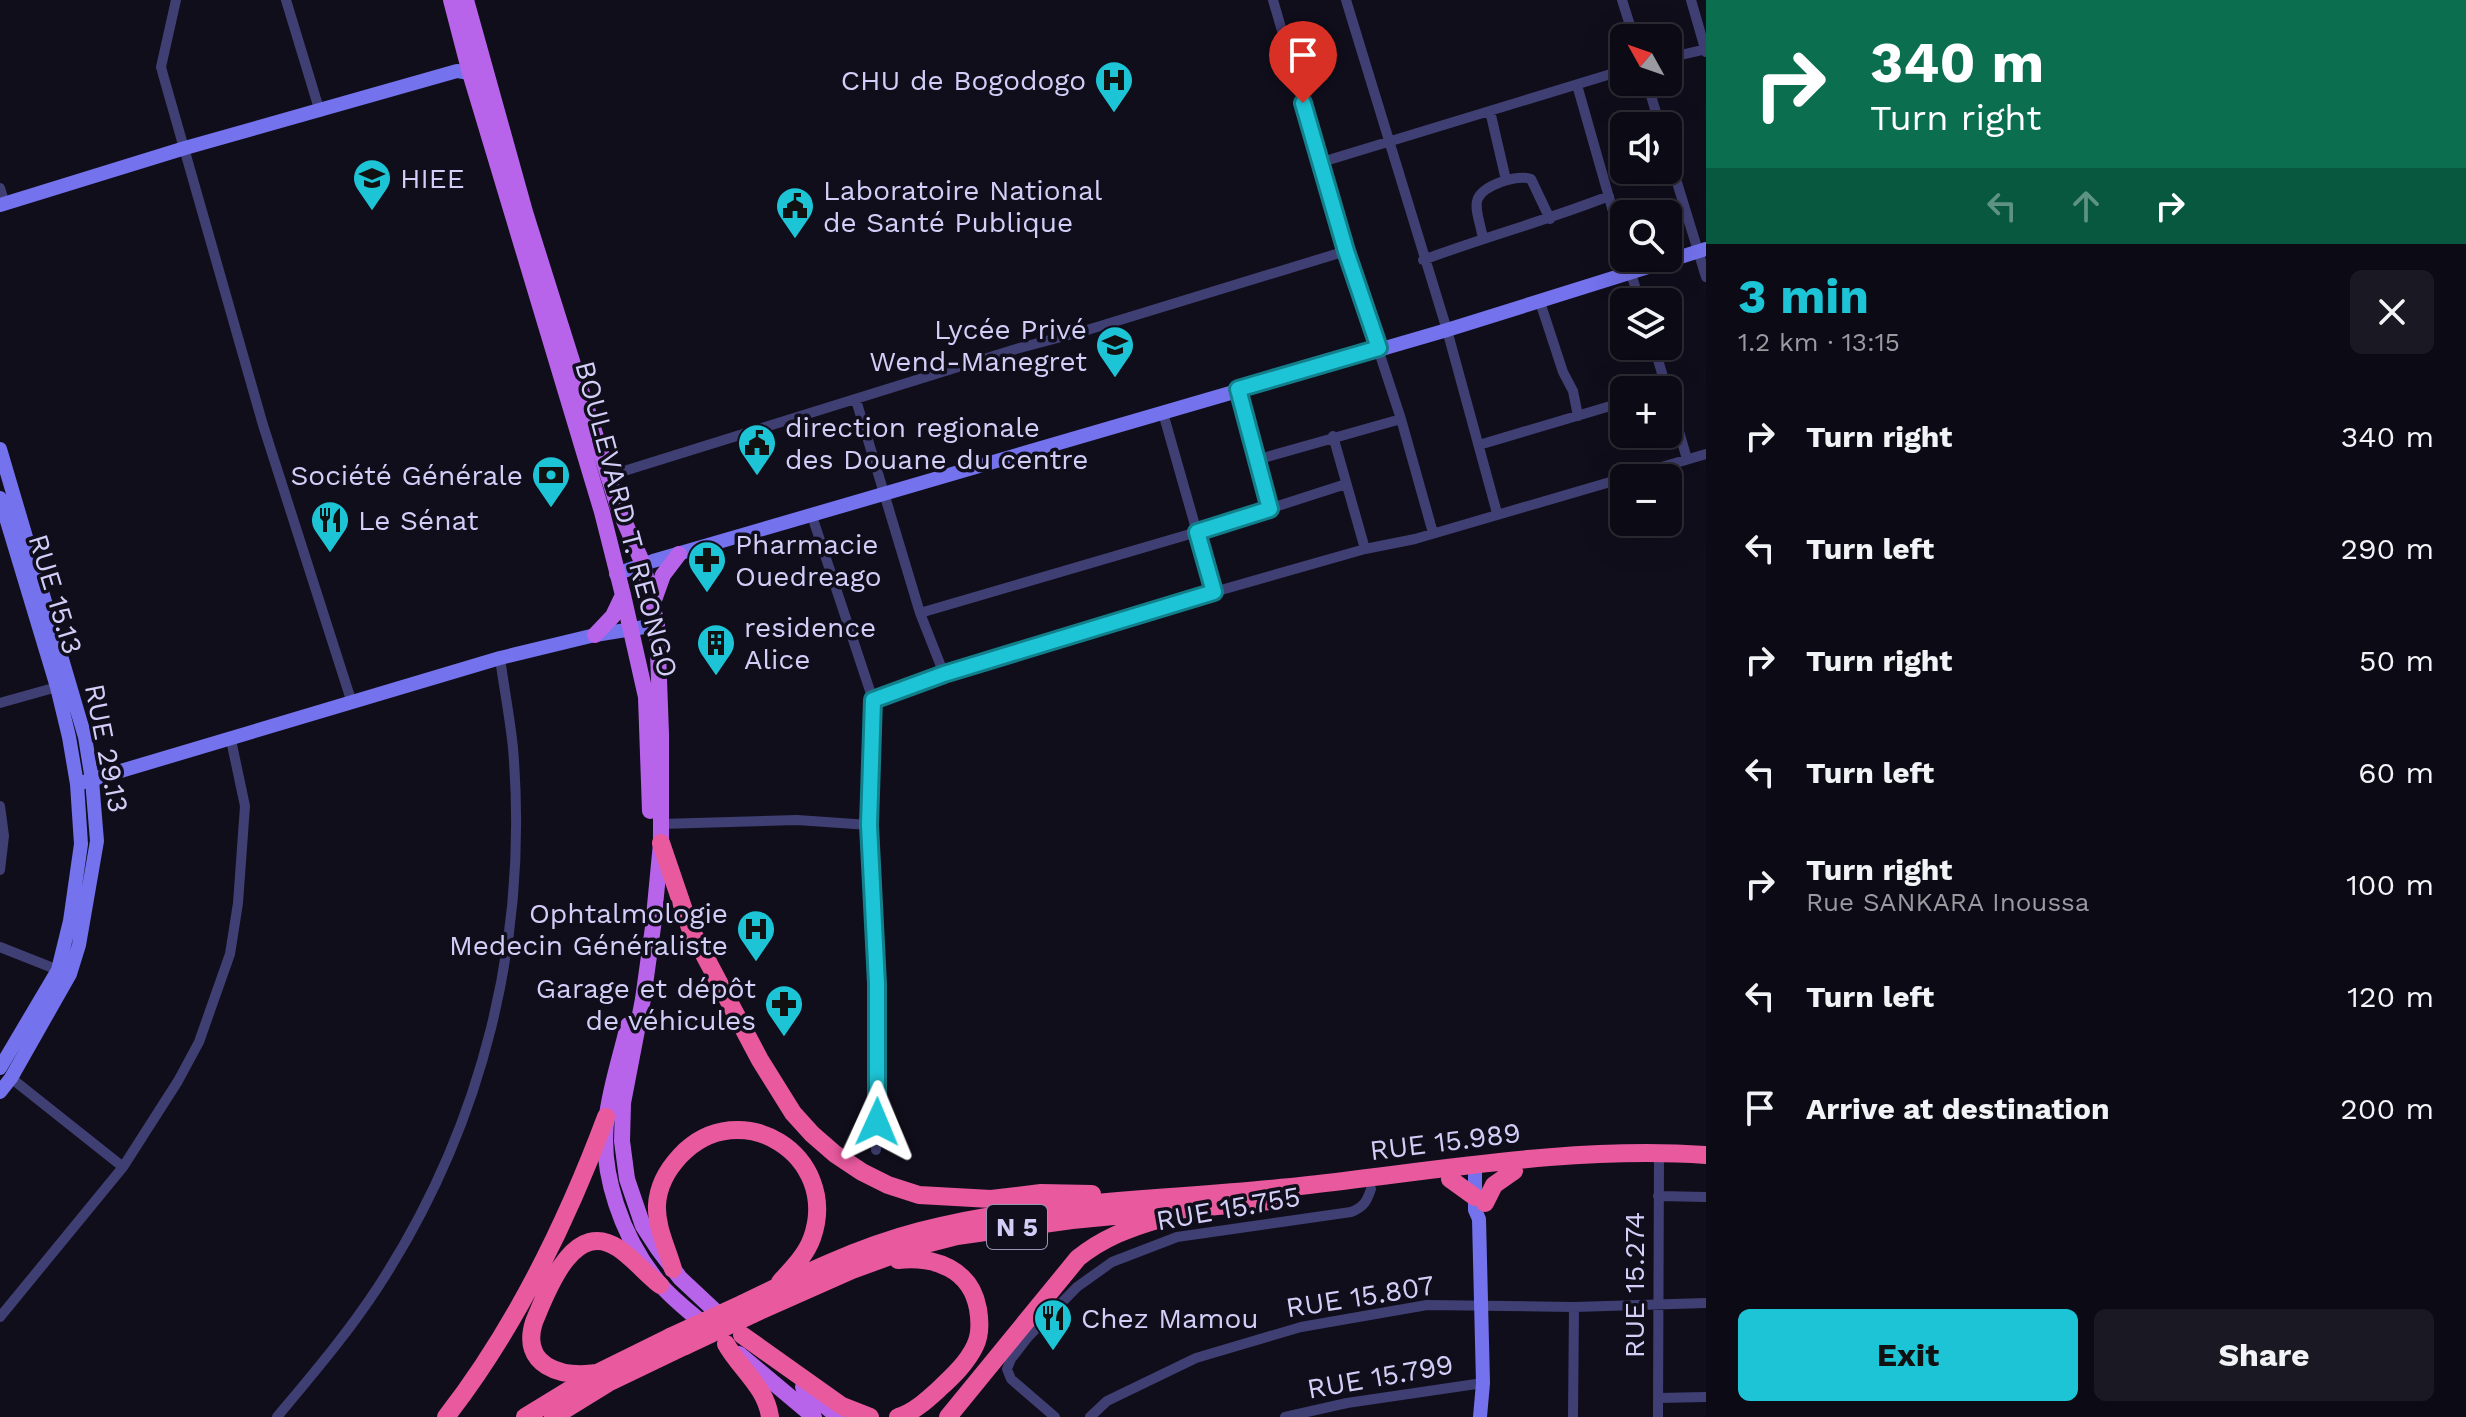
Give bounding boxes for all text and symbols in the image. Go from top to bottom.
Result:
pin [1269,21,1337,103]
north arrow [1610,24,1682,96]
map controls [1610,24,1682,536]
text: 340 m [1870,30,2044,96]
icon: right [1738,32,1842,136]
icon: arrive [1281,33,1325,77]
hospital icon: CHU de Bogodogo [1093,59,1135,114]
place label: CHU de Bogodogo [841,64,1086,97]
text: Turn right [1870,97,2041,139]
button: sound [1610,112,1682,184]
school or university icon: HIEE [351,157,393,212]
place label: HIEE [400,162,465,195]
place label: Laboratoire National de Santé Publique [823,174,1103,239]
icon: left [1980,184,2024,228]
icon: ahead [2064,184,2108,228]
icon: right [2148,184,2192,228]
public building icon: Laboratoire National de Santé Publique [774,185,816,240]
button: search [1610,200,1682,272]
text: 3 min [1738,268,1869,325]
button: close [2350,270,2434,354]
button: layers [1610,288,1682,360]
place label: Lycée Privé Wend-Manegret [869,313,1087,378]
school or university icon: Lycée Privé Wend-Manegret [1094,324,1136,379]
text: 1.2 km · 13:15 [1738,327,1900,357]
street label: BOULEVARD T. REONGO [568,357,685,681]
button: + [1610,376,1682,448]
place label: direction regionale des Douane du centre [785,411,1088,476]
icon: right [1738,414,1782,458]
text: Turn right [1806,419,1952,454]
text: 340 m [2341,419,2434,454]
public building icon: direction regionale des Douane du centre [736,422,778,477]
bank icon: Société Générale [530,454,572,509]
place label: Société Générale [290,459,523,492]
button: − [1610,464,1682,536]
restaurant icon: Le Sénat [309,499,351,554]
place label: Le Sénat [358,504,479,537]
icon: left [1738,526,1782,570]
place label: Pharmacie Ouedreago [735,528,882,593]
street label: RUE 15.13 [22,530,89,658]
text: Turn left [1806,531,1934,566]
text: 290 m [2341,531,2434,566]
pharmacy icon: Pharmacie Ouedreago [686,539,728,594]
place label: residence Alice [744,611,876,676]
building icon: residence Alice [695,622,737,677]
icon: right [1738,638,1782,682]
text: Turn right [1806,643,1952,678]
text: 50 m [2359,643,2434,678]
street label: RUE 29.13 [78,681,135,815]
icon: left [1738,750,1782,794]
text: Turn left [1806,755,1934,790]
text: 60 m [2358,755,2434,790]
text: Turn right [1806,852,1952,887]
icon: right [1738,862,1782,906]
text: 100 m [2346,867,2434,902]
text: Rue SANKARA Inoussa [1806,887,2090,917]
place label: Ophtalmologie Medecin Généraliste [449,897,728,962]
hospital icon: Ophtalmologie Medecin Généraliste [735,908,777,963]
place label: Garage et dépôt de véhicules [536,972,756,1037]
icon: left [1738,974,1782,1018]
text: Turn left [1806,979,1934,1014]
text: 120 m [2347,979,2434,1014]
pharmacy icon: Garage et dépôt de véhicules [763,983,805,1038]
position arrow [835,1080,919,1164]
icon: arrive [1738,1086,1782,1130]
text: Arrive at destination [1806,1091,2110,1126]
text: 200 m [2340,1091,2434,1126]
street label: RUE 15.989 [1368,1116,1522,1167]
street label: RUE 15.755 [1153,1180,1303,1237]
road number: N 5 [987,1205,1047,1249]
street label: RUE 15.274 [1618,1212,1651,1358]
street label: RUE 15.807 [1284,1268,1437,1325]
restaurant icon: Chez Mamou [1032,1297,1074,1352]
place label: Chez Mamou [1081,1302,1259,1335]
button: Exit [1738,1309,2078,1401]
button: Share [2094,1309,2434,1401]
street label: RUE 15.799 [1304,1347,1456,1406]

